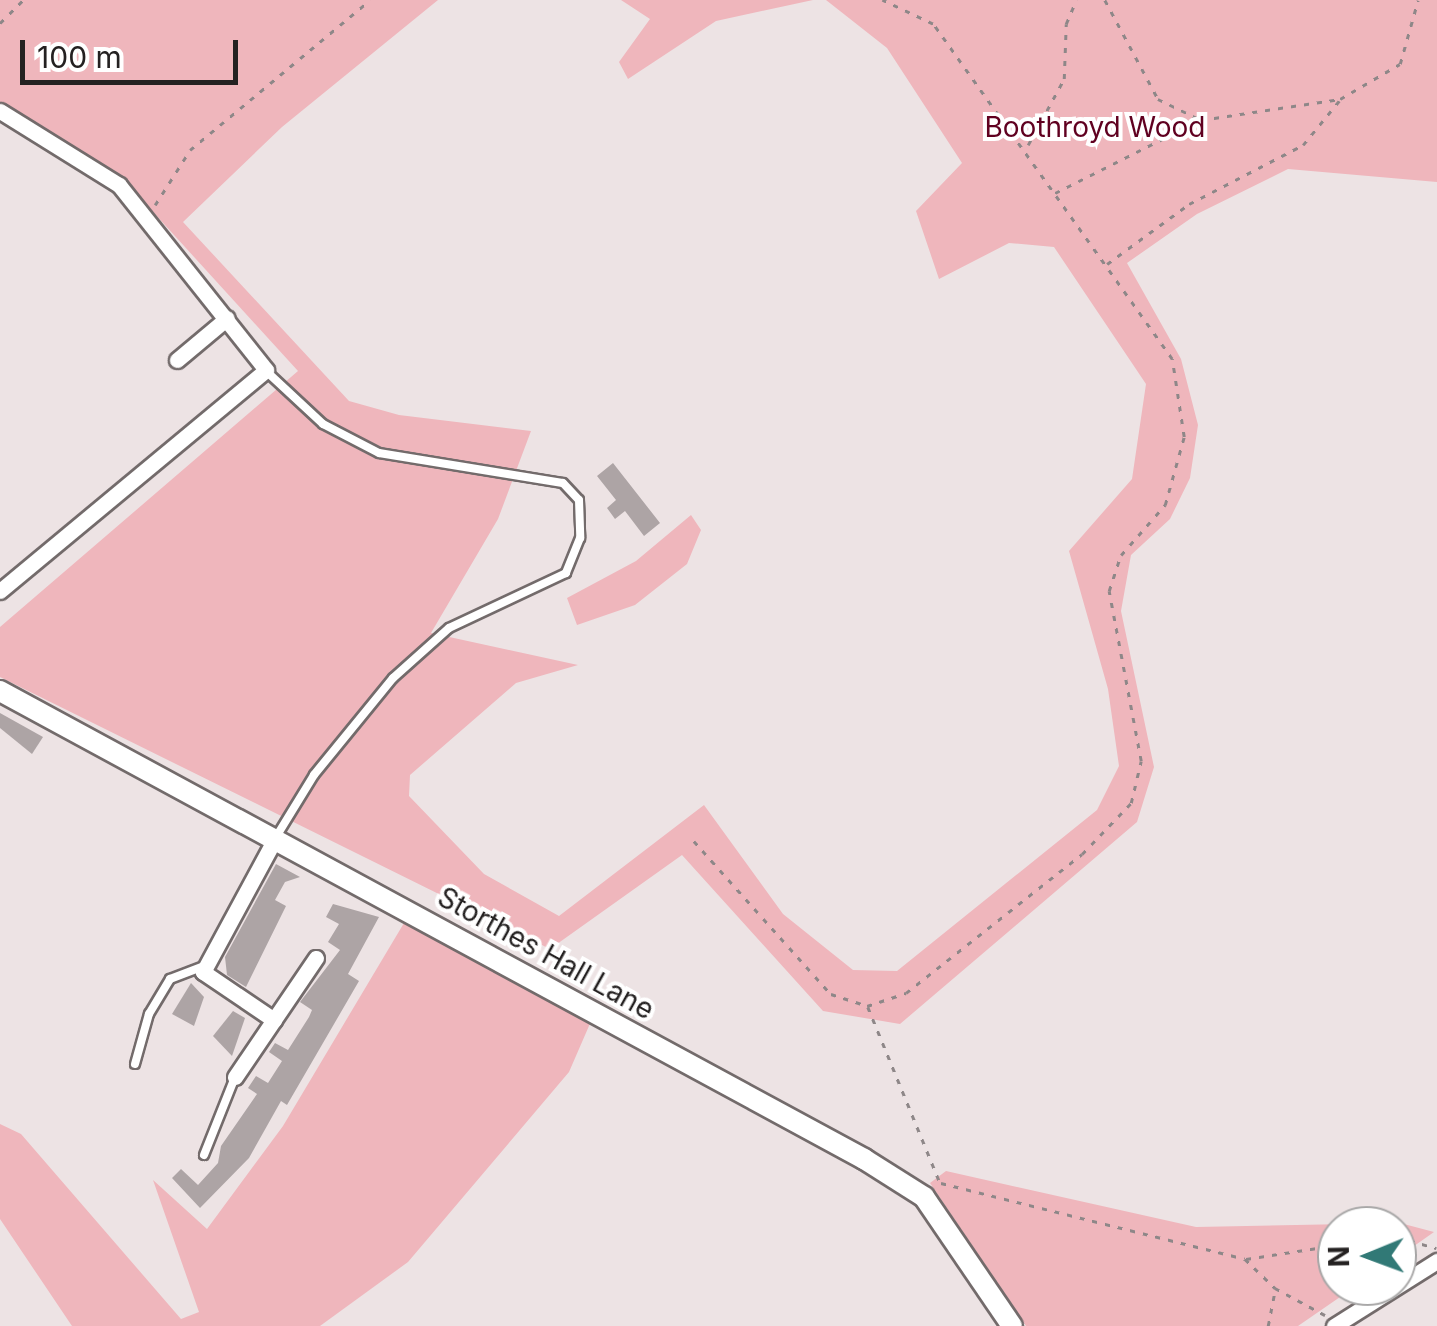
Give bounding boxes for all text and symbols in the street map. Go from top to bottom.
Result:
scale bar [25,20,242,82]
text: 100 m [37,39,122,75]
park label: Boothroyd Wood [984,110,1206,144]
street label: Storthes Hall Lane [432,880,660,1026]
north arrow [1317,1206,1417,1306]
text: N [1322,1246,1356,1267]

